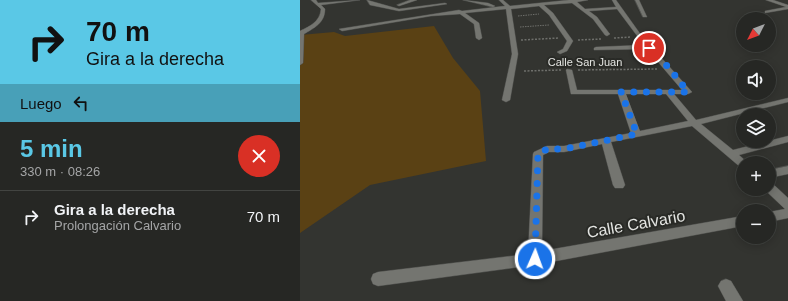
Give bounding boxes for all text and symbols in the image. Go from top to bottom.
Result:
north arrow [736,12,776,52]
map controls [736,12,776,244]
icon: right [20,16,72,68]
text: 70 m [86,16,150,47]
pin [632,31,666,65]
icon: arrive [638,37,660,59]
text: Gira a la derecha [86,49,224,69]
street label: Calle San Juan [548,56,622,68]
button: sound [736,60,776,100]
icon: left [70,92,92,114]
text: Luego [20,95,62,112]
button: layers [736,108,776,148]
text: 5 min [20,135,83,162]
button: close [238,135,280,177]
button: + [736,156,776,196]
text: 330 m · 08:26 [20,164,100,179]
text: Gira a la derecha [54,201,175,218]
button: − [736,204,776,244]
icon: right [20,206,42,228]
street label: Calle Calvario [585,207,687,241]
text: 70 m [247,208,280,225]
text: Prolongación Calvario [54,218,181,233]
position arrow [514,238,556,280]

